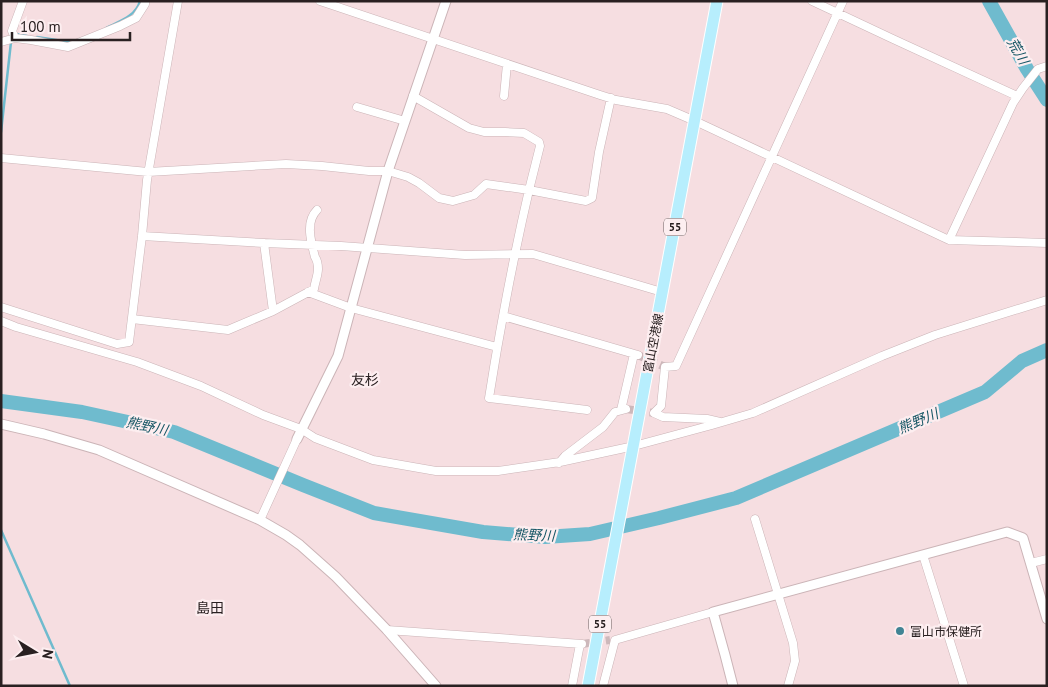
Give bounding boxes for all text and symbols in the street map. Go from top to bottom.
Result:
scale bar [12,10,130,42]
text: 100 m [20,17,61,36]
water label: 荒川 [1003,34,1034,69]
road number: 55 [664,218,686,236]
street label: 富山空港線 [640,312,666,374]
district label: 友杉 [351,371,379,389]
water label: 熊野川 [895,404,943,437]
water label: 熊野川 [125,413,171,440]
water label: 熊野川 [513,525,557,545]
district label: 島田 [196,599,224,617]
road number: 55 [589,616,611,632]
place label: 富山市保健所 [910,624,982,639]
marker: 富山市保健所 [894,625,906,637]
north arrow [10,627,60,677]
text: N [38,648,57,660]

